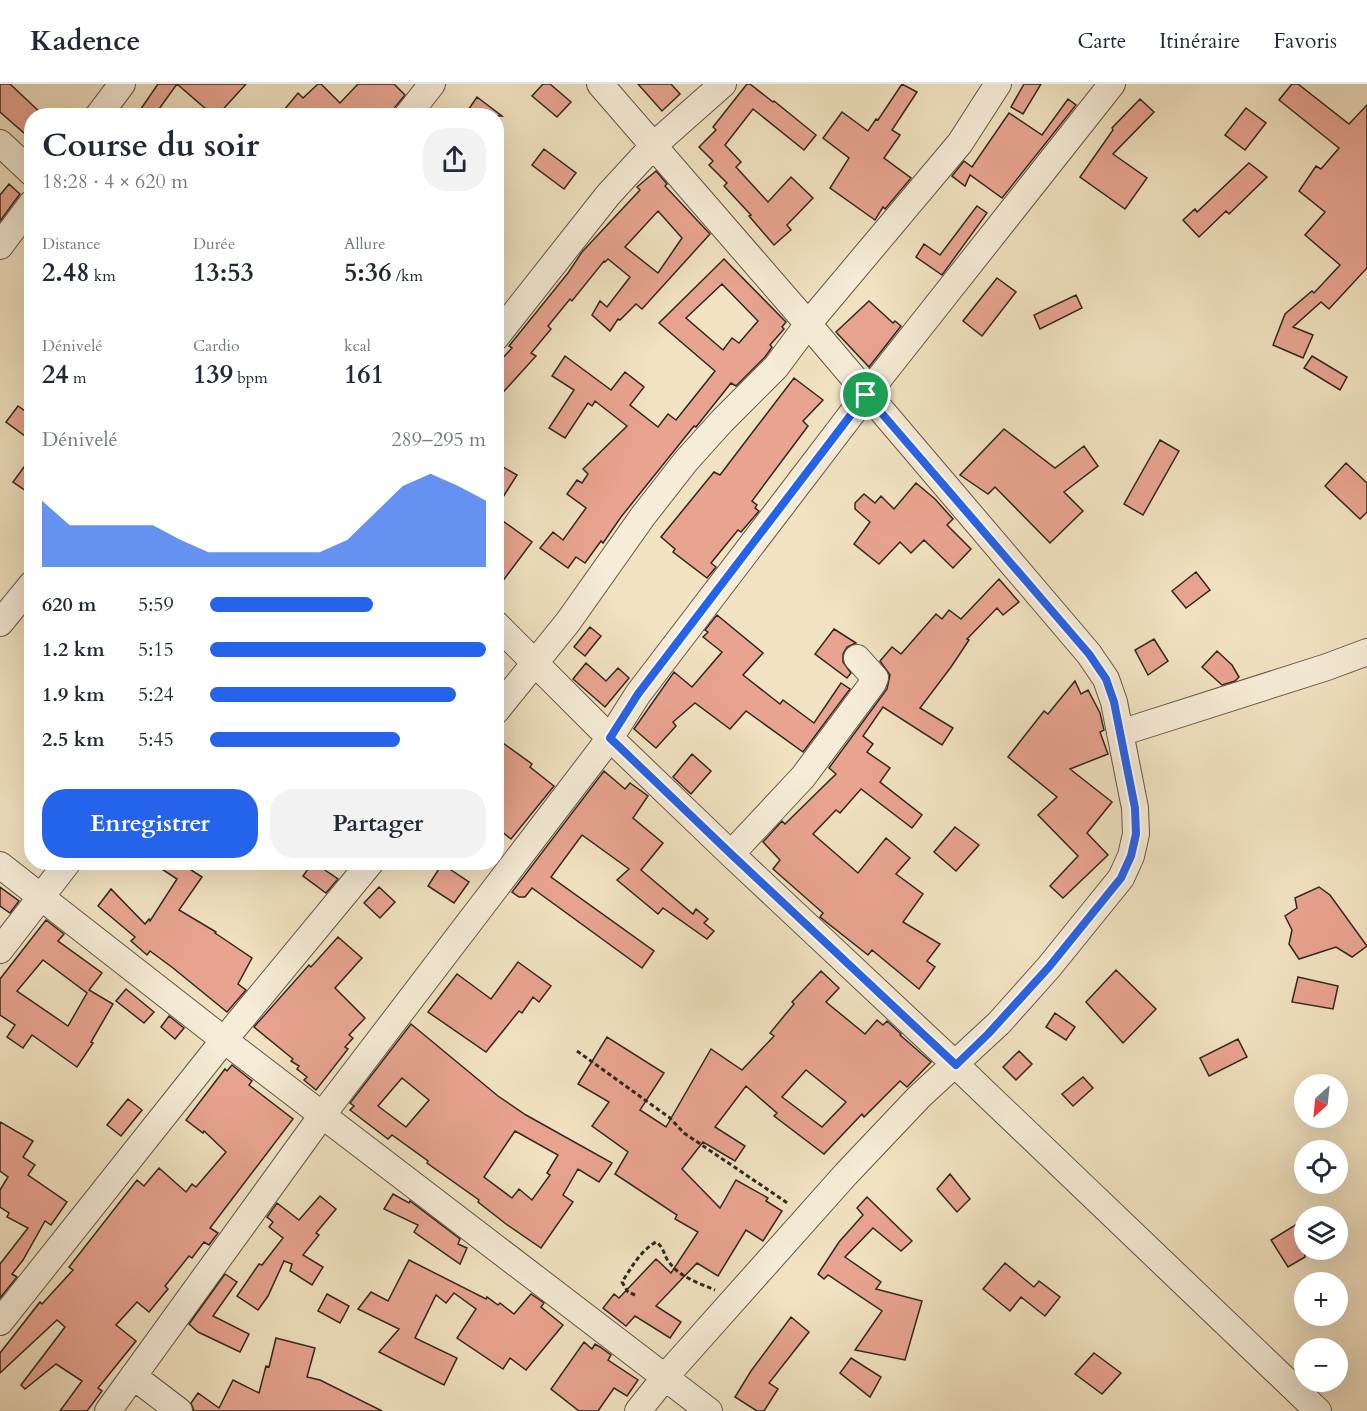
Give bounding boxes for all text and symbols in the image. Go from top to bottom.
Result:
text: Kadence [30,22,140,60]
text: Carte [1077,27,1126,56]
text: Itinéraire [1159,27,1240,56]
text: Favoris [1273,27,1337,56]
text: Course du soir [42,123,259,168]
button: share [423,128,486,191]
text: 18:28 · 4 × 620 m [42,168,188,195]
text: Distance [42,233,100,255]
text: Durée [193,233,235,255]
text: Allure [344,233,385,255]
text: 2.48 [42,255,90,290]
text: 13:53 [193,255,254,290]
text: 5:36 [344,255,392,290]
text: km [90,265,116,287]
text: /km [392,265,423,287]
text: Dénivelé [42,335,103,357]
text: Cardio [193,335,240,357]
text: kcal [344,335,371,357]
text: 24 [42,357,69,392]
text: 139 [193,357,233,392]
text: 161 [344,357,384,392]
text: m [69,367,86,389]
text: bpm [233,367,268,389]
pin [840,369,891,420]
icon: arrive [849,378,882,411]
text: Dénivelé [42,426,118,453]
text: 289–295 m [391,426,486,453]
text: 620 m [42,591,97,618]
text: 5:59 [138,591,174,618]
text: 1.2 km [42,636,105,663]
text: 5:15 [138,636,174,663]
text: 1.9 km [42,681,105,708]
text: 5:24 [138,681,174,708]
text: 2.5 km [42,726,105,753]
text: 5:45 [138,726,174,753]
button: Enregistrer [42,789,258,858]
button: Partager [270,789,486,858]
north arrow [1294,1074,1348,1128]
map controls [1294,1074,1348,1392]
button: locate [1294,1140,1348,1194]
button: layers [1294,1206,1348,1260]
button: + [1294,1272,1348,1326]
button: − [1294,1338,1348,1392]

